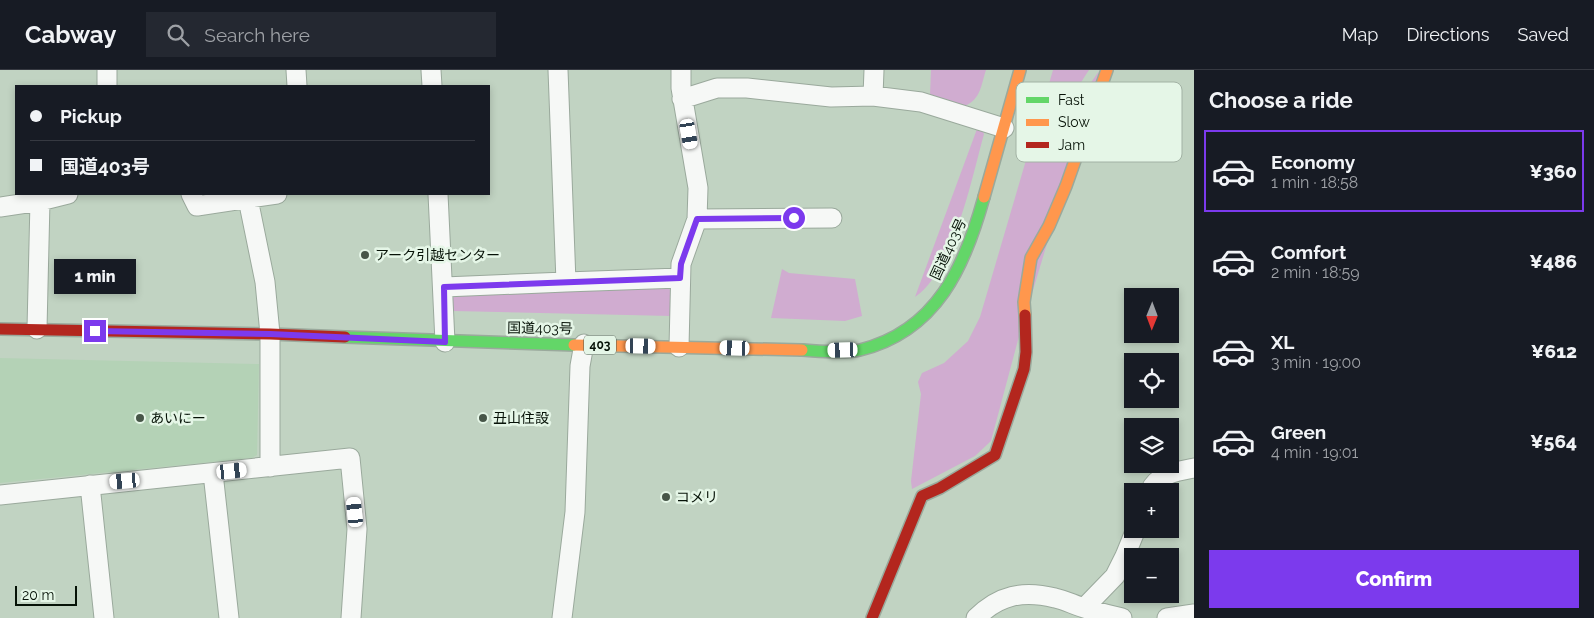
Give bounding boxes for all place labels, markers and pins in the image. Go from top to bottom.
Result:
place label: アーク引越センター [375,247,500,263]
marker: アーク引越センター [359,249,371,261]
place label: あいにー [150,410,206,426]
place label: 丑山住設 [493,410,549,426]
marker: あいにー [134,412,146,424]
marker: 丑山住設 [477,412,489,424]
place label: コメリ [676,489,718,505]
marker: コメリ [660,491,672,503]

